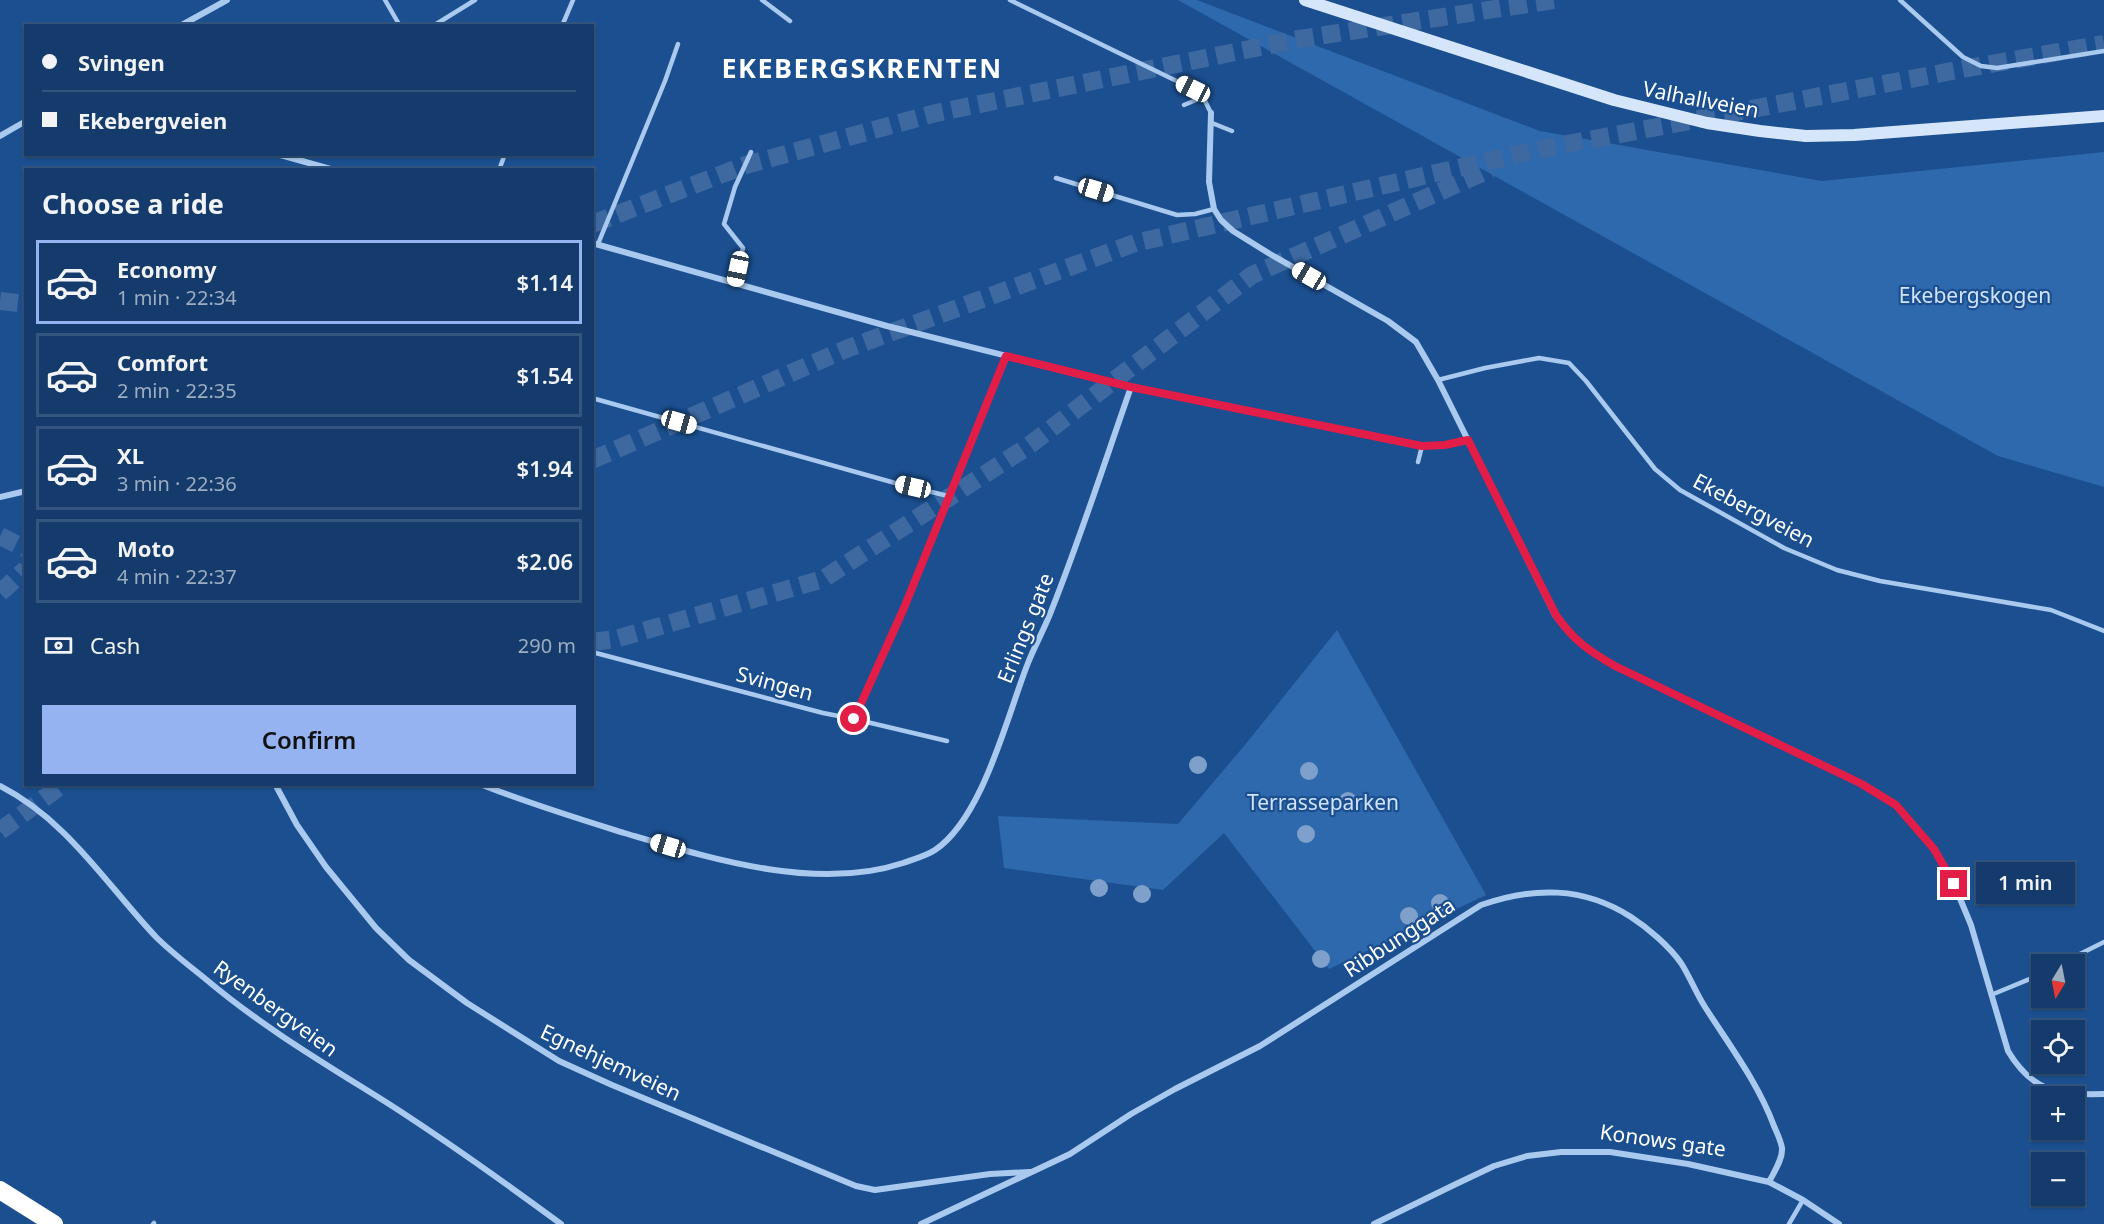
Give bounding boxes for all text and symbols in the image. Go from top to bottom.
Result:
text: Svingen [78,47,165,77]
district label: EKEBERGSKRENTEN [721,49,1003,86]
car [1173,73,1213,105]
street label: Valhallveien [1641,74,1761,124]
text: Ekebergveien [78,105,227,135]
car [1076,176,1116,204]
text: Choose a ride [42,185,224,222]
car [725,250,751,288]
text: Economy [117,254,216,284]
icon: car [45,255,99,309]
car [1289,259,1329,293]
text: $1.14 [517,267,573,297]
park label: Ekebergskogen [1899,281,2051,309]
text: 1 min · 22:34 [117,284,237,311]
text: Comfort [117,347,208,377]
icon: car [45,348,99,402]
text: $1.54 [517,360,573,390]
text: 2 min · 22:35 [117,377,237,404]
car [659,408,699,436]
text: XL [117,440,144,470]
icon: car [45,441,99,495]
text: $1.94 [517,453,573,483]
street label: Ekebergveien [1688,466,1820,554]
text: 3 min · 22:36 [117,470,237,497]
car [893,474,933,500]
text: Moto [117,533,175,563]
icon: car [45,534,99,588]
text: $2.06 [517,546,573,576]
text: 4 min · 22:37 [117,563,237,590]
street label: Erlings gate [990,569,1060,687]
icon: cash [42,629,75,662]
text: Cash [90,630,140,660]
text: 290 m [518,632,576,659]
street label: Svingen [734,659,816,707]
button: Confirm [42,705,576,774]
route start [840,705,867,732]
park label: Terrasseparken [1247,788,1399,816]
car [648,832,688,860]
callout: 1 min [1975,863,2074,905]
text: 1 min [1998,869,2053,896]
route end [1940,870,1967,897]
street label: Ribbunggata [1338,891,1460,983]
street label: Ryenbergveien [208,953,344,1063]
north arrow [2031,954,2085,1008]
map controls [2031,954,2085,1206]
street label: Egnehjemveien [536,1017,686,1107]
button: locate [2031,1020,2085,1074]
button: + [2031,1086,2085,1140]
street label: Konows gate [1598,1117,1728,1163]
button: − [2031,1152,2085,1206]

